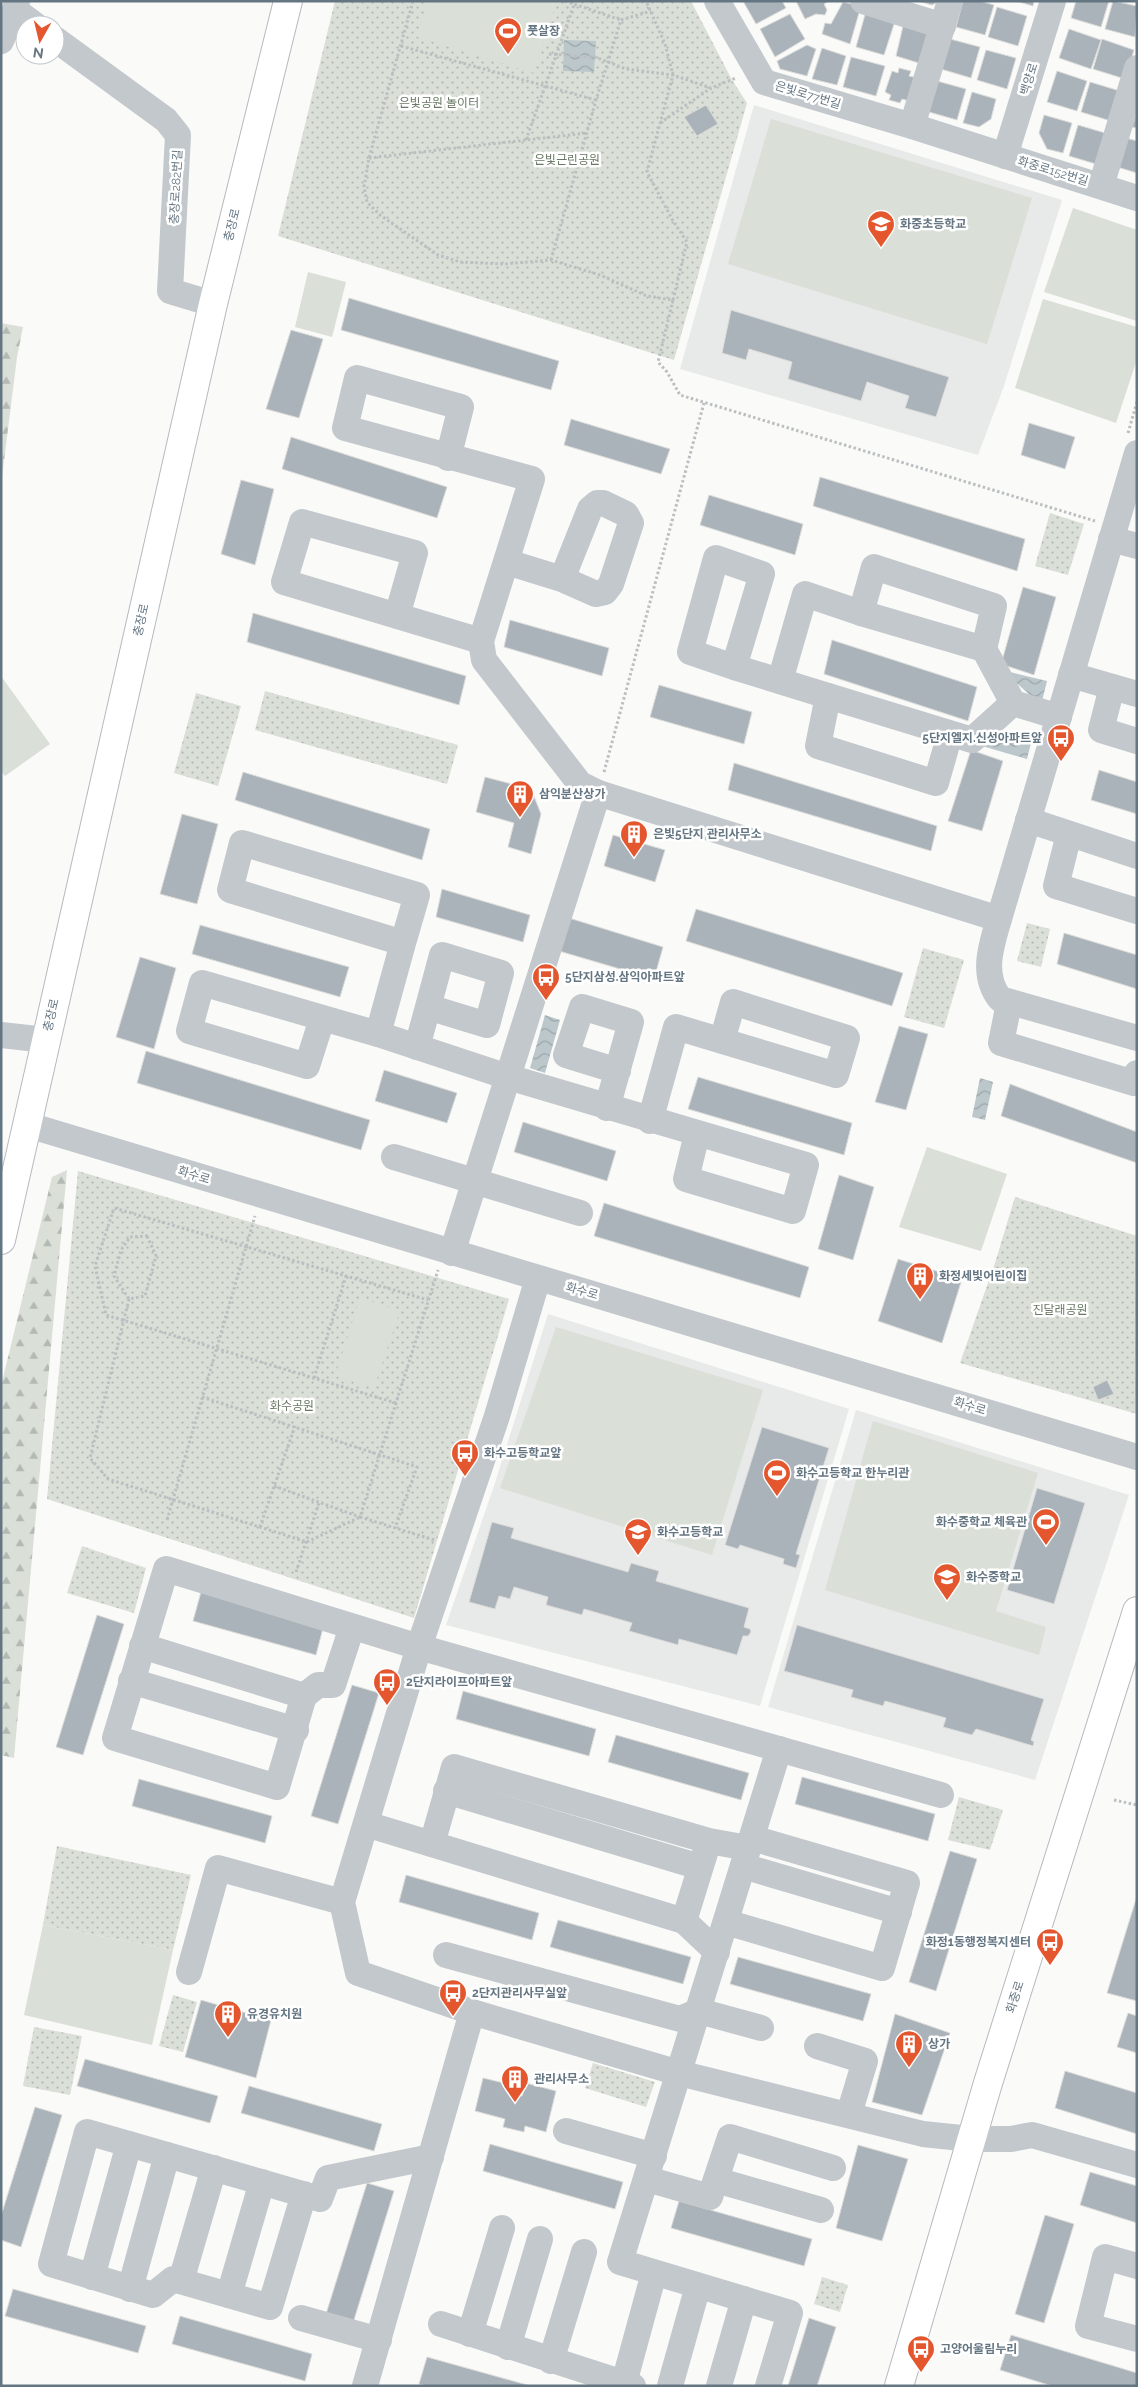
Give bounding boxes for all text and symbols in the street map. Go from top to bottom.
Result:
north arrow [15,15,65,65]
sports icon: 풋살장 [493,16,523,55]
place label: 풋살장 [527,24,560,38]
text: N [32,44,45,62]
street label: 백양로 [1017,61,1041,97]
street label: 은빛로77번길 [773,78,843,112]
park label: 은빛공원 놀이터 [399,96,479,110]
street label: 충장로282번길 [167,149,185,225]
park label: 은빛근린공원 [534,153,600,167]
street label: 화중로152번길 [1016,154,1090,188]
street label: 충장로 [221,207,243,243]
school or university icon: 화중초등학교 [866,209,896,248]
place label: 화중초등학교 [900,217,966,231]
street label: 충장로 [130,602,152,638]
bus stop icon: 5단지엘지.신성아파트앞 [1046,723,1076,762]
place label: 5단지엘지.신성아파트앞 [922,731,1042,745]
building icon: 삼익분산상가 [505,779,535,818]
place label: 삼익분산상가 [539,787,605,801]
building icon: 은빛5단지 관리사무소 [619,819,649,858]
place label: 은빛5단지 관리사무소 [653,827,762,841]
bus stop icon: 5단지삼성.삼익아파트앞 [531,962,561,1001]
place label: 5단지삼성.삼익아파트앞 [565,970,685,984]
street label: 충장로 [40,997,62,1033]
street label: 화수로 [176,1163,212,1187]
building icon: 화정세빛어린이집 [905,1261,935,1300]
place label: 화정세빛어린이집 [939,1269,1027,1283]
street label: 화수로 [564,1280,600,1302]
park label: 진달래공원 [1032,1303,1088,1317]
street label: 화수로 [952,1394,988,1418]
park label: 화수공원 [270,1399,314,1413]
bus stop icon: 화수고등학교앞 [450,1438,480,1477]
place label: 화수고등학교앞 [484,1446,561,1460]
sports icon: 화수고등학교 한누리관 [762,1458,792,1497]
place label: 화수고등학교 한누리관 [796,1466,909,1480]
sports icon: 화수중학교 체육관 [1031,1507,1061,1546]
place label: 화수중학교 체육관 [936,1515,1027,1529]
school or university icon: 화수고등학교 [623,1517,653,1556]
place label: 화수고등학교 [657,1525,723,1539]
school or university icon: 화수중학교 [932,1562,962,1601]
place label: 화수중학교 [966,1570,1021,1584]
bus stop icon: 2단지라이프아파트앞 [372,1667,402,1706]
place label: 2단지라이프아파트앞 [406,1675,512,1689]
bus stop icon: 화정1동행정복지센터 [1035,1927,1065,1966]
place label: 화정1동행정복지센터 [926,1935,1031,1949]
bus stop icon: 2단지관리사무실앞 [438,1978,468,2017]
street label: 화중로 [1003,1979,1027,2015]
place label: 2단지관리사무실앞 [472,1986,567,2000]
building icon: 유경유치원 [213,1999,243,2038]
place label: 유경유치원 [247,2007,302,2021]
building icon: 상가 [894,2029,924,2068]
place label: 상가 [928,2037,950,2051]
building icon: 관리사무소 [500,2064,530,2103]
place label: 관리사무소 [534,2072,589,2086]
bus stop icon: 고양어울림누리 [906,2334,936,2373]
place label: 고양어울림누리 [940,2342,1017,2356]

